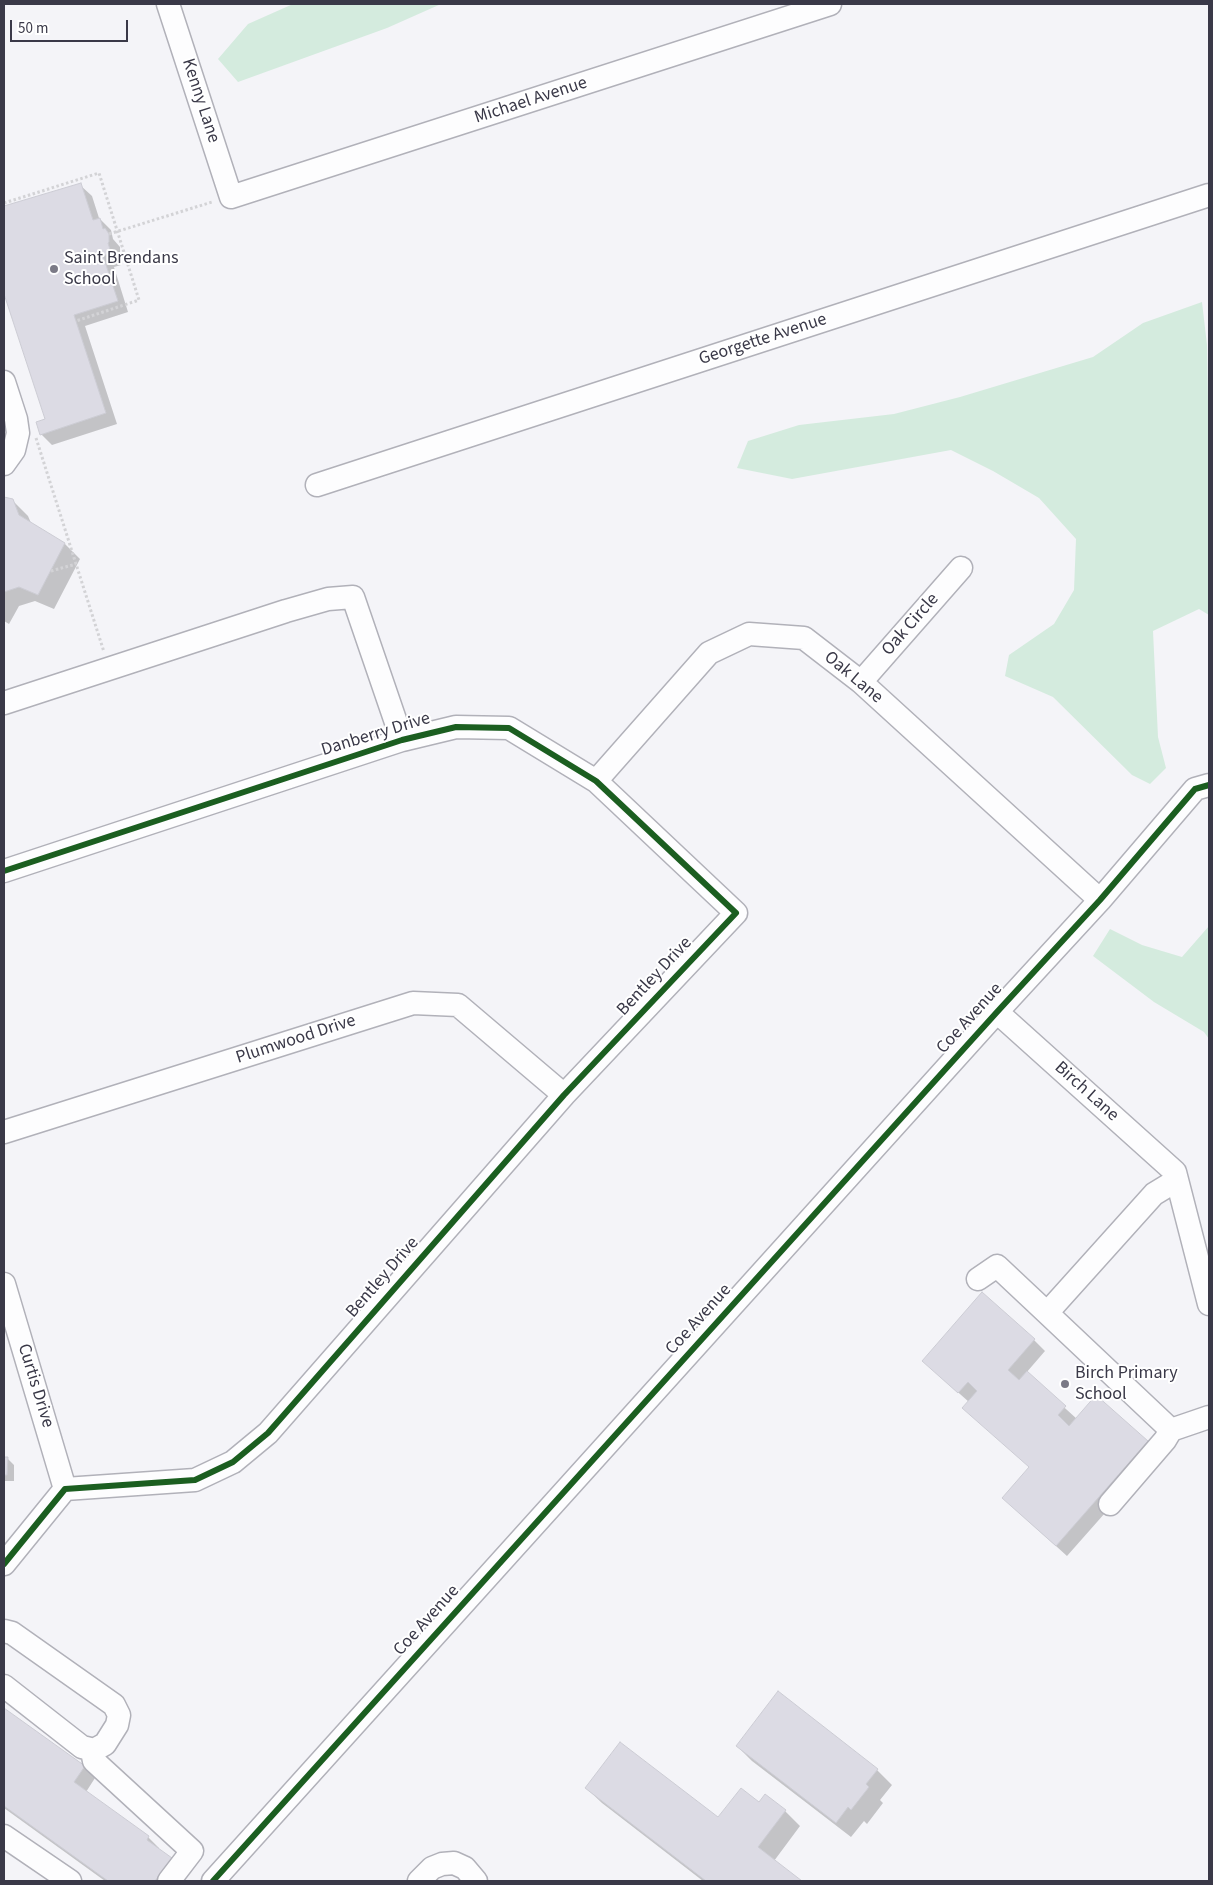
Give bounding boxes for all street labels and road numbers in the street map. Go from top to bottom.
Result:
street label: Kenny Lane [176,56,224,146]
street label: Michael Avenue [472,73,590,129]
street label: Georgette Avenue [696,309,830,371]
street label: Oak Circle [878,589,944,661]
street label: Oak Lane [819,647,887,709]
street label: Danberry Drive [319,708,433,762]
street label: Bentley Drive [613,933,697,1021]
street label: Coe Avenue [933,979,1007,1059]
street label: Plumwood Drive [233,1010,359,1070]
street label: Birch Lane [1049,1057,1123,1127]
street label: Bentley Drive [342,1233,424,1323]
street label: Coe Avenue [662,1280,736,1360]
street label: Curtis Drive [12,1341,58,1431]
street label: Coe Avenue [390,1581,464,1661]

